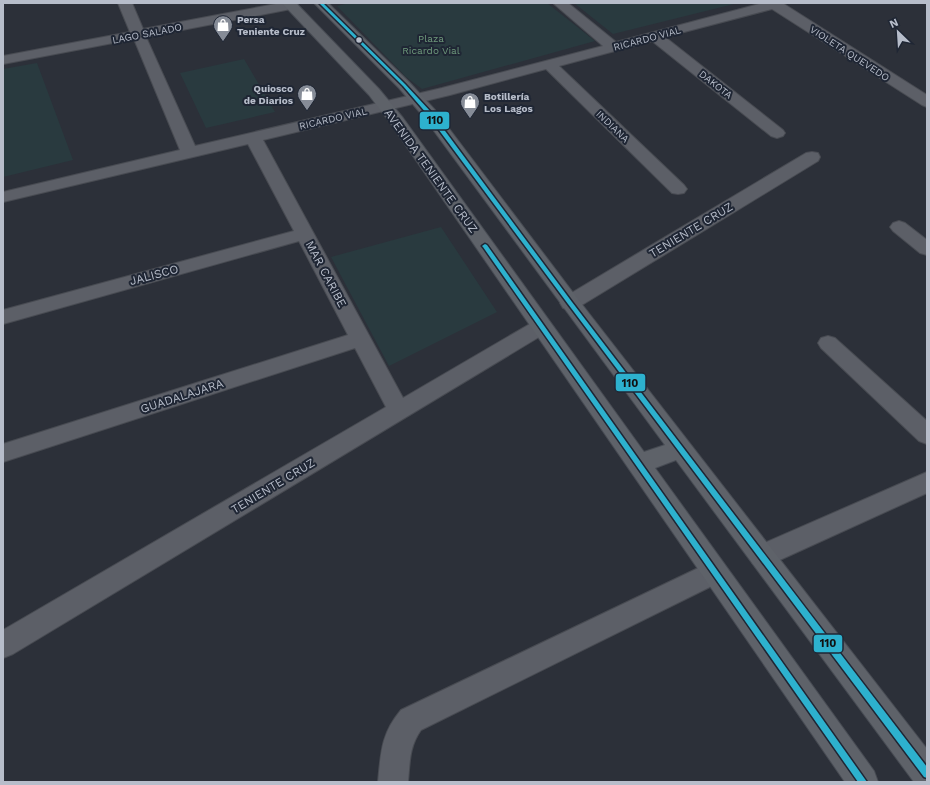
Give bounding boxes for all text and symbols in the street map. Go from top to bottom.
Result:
north arrow [878,12,918,52]
shop icon: Persa Teniente Cruz [212,14,234,42]
place label: Persa Teniente Cruz [237,14,305,37]
text: N [888,16,900,31]
street label: LAGO SALADO [111,21,183,46]
street label: RICARDO VIAL [612,24,682,53]
street label: VIOLETA QUEVEDO [808,24,892,83]
park label: Plaza Ricardo Vial [402,33,460,56]
unlabelled marker [354,35,364,45]
street label: DAKOTA [697,68,735,101]
place label: Quiosco de Diarios [244,83,294,106]
shop icon: Quiosco de Diarios [296,83,318,111]
shop icon: Botillería Los Lagos [459,91,481,119]
place label: Botillería Los Lagos [484,91,534,114]
street label: RICARDO VIAL [298,105,368,132]
street label: AVENIDA TENIENTE CRUZ [381,106,481,236]
street label: INDIANA [594,108,632,145]
line badge: 110 [419,111,450,130]
text: 110 [427,114,443,127]
street label: TENIENTE CRUZ [647,200,735,260]
street label: MAR CARIBE [303,238,350,310]
street label: JALISCO [128,262,180,288]
line badge: 110 [615,373,646,392]
street label: GUADALAJARA [139,376,225,416]
text: 110 [622,377,638,390]
street label: TENIENTE CRUZ [229,456,317,516]
line badge: 110 [813,634,843,653]
text: 110 [820,637,836,650]

